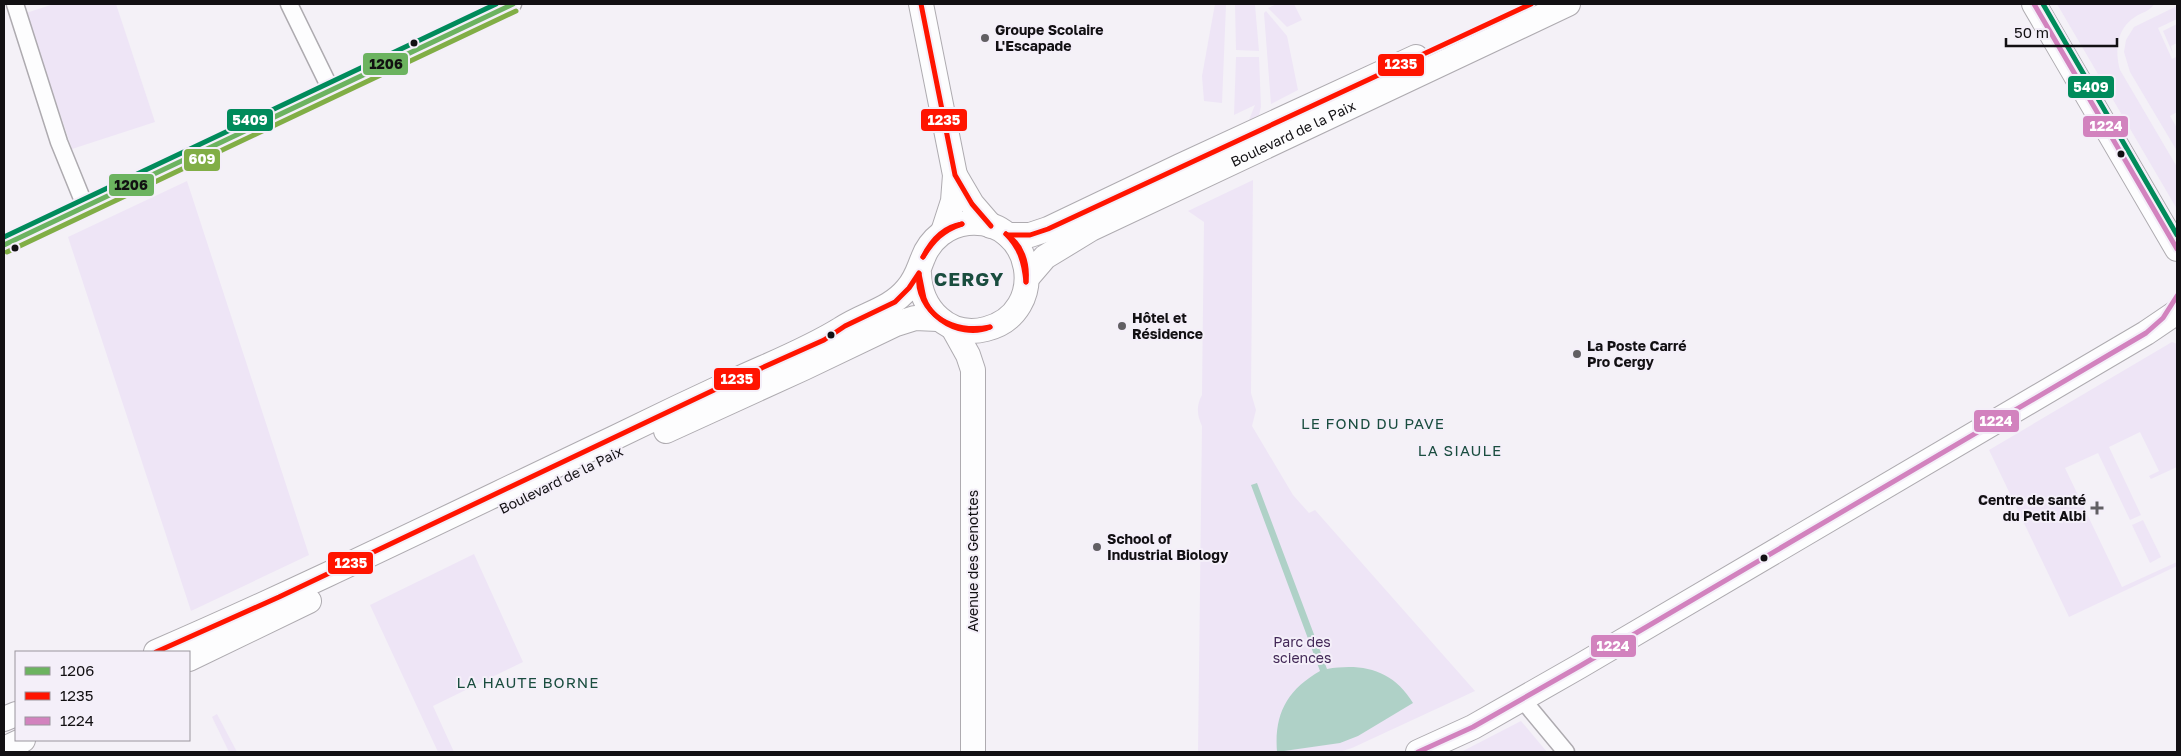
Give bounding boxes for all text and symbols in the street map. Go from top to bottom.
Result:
scale bar [2006,15,2117,47]
place label: Groupe Scolaire L'Escapade [995,21,1104,54]
text: 50 m [2014,23,2049,41]
marker: Groupe Scolaire L'Escapade [979,32,991,44]
unlabelled marker [409,38,419,48]
line badge: 1206 [362,52,409,76]
line badge: 1235 [1377,53,1425,77]
text: 1206 [369,55,403,72]
text: 1235 [1385,55,1418,72]
line badge: 5409 [2067,75,2115,99]
text: 5409 [2073,78,2109,95]
street label: Boulevard de la Paix [1228,96,1358,170]
line badge: 5409 [226,108,274,132]
line badge: 1235 [920,108,968,132]
text: 5409 [232,111,268,128]
text: 1235 [928,111,961,128]
line badge: 1224 [2082,115,2129,138]
text: 1224 [2089,117,2123,134]
line badge: 609 [183,148,221,172]
unlabelled marker [2116,149,2126,159]
text: 609 [189,150,216,167]
line badge: 1206 [108,173,155,197]
text: 1206 [114,176,148,193]
unlabelled marker [10,243,20,253]
district label: CERGY [934,267,1004,290]
place label: Hôtel et Résidence [1132,309,1203,342]
marker: Hôtel et Résidence [1116,320,1128,332]
unlabelled marker [826,330,836,340]
place label: La Poste Carré Pro Cergy [1587,337,1687,370]
marker: La Poste Carré Pro Cergy [1571,348,1583,360]
line badge: 1235 [713,367,761,391]
text: 1235 [721,370,754,387]
line badge: 1224 [1973,409,2020,433]
text: 1224 [1979,412,2013,429]
district label: LE FOND DU PAVE [1301,414,1445,432]
district label: LA SIAULE [1418,441,1502,459]
street label: Boulevard de la Paix [496,442,626,517]
street label: Avenue des Genottes [964,490,981,632]
place label: Centre de santé du Petit Albi [1978,491,2086,524]
marker: Centre de santé du Petit Albi [2090,501,2104,515]
place label: School of Industrial Biology [1107,530,1229,563]
marker: School of Industrial Biology [1091,541,1103,553]
line badge: 1235 [327,551,374,575]
unlabelled marker [1759,553,1769,563]
text: 1235 [335,554,368,571]
park label: Parc des sciences [1273,633,1331,666]
line badge: 1224 [1590,634,1637,658]
text: 1224 [1596,637,1630,654]
legend [15,651,190,741]
text: 1206 [60,661,94,679]
district label: LA HAUTE BORNE [457,673,599,691]
text: 1235 [60,686,93,704]
text: 1224 [60,711,94,729]

